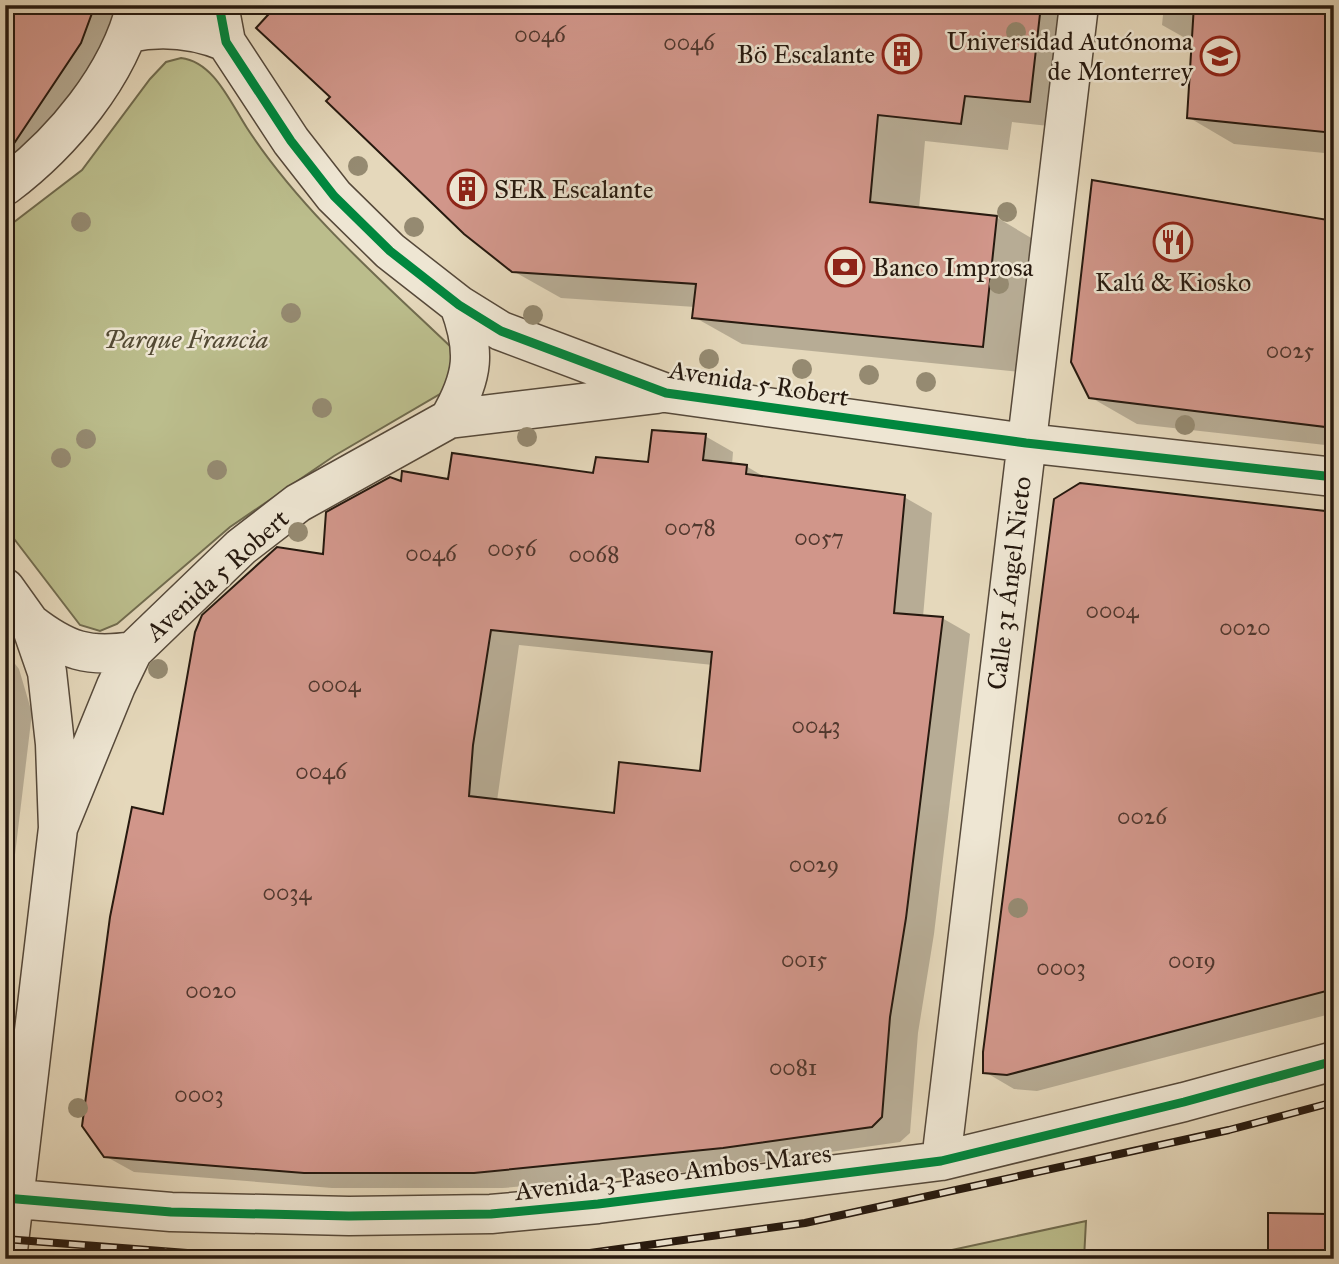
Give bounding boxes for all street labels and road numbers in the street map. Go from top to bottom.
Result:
street label: Avenida 5 Robert [666,353,851,413]
street label: Calle 31 Ángel Nieto [980,474,1038,692]
street label: Avenida 5 Robert [138,502,295,648]
street label: Avenida 3 Paseo Ambos Mares [512,1137,833,1207]

